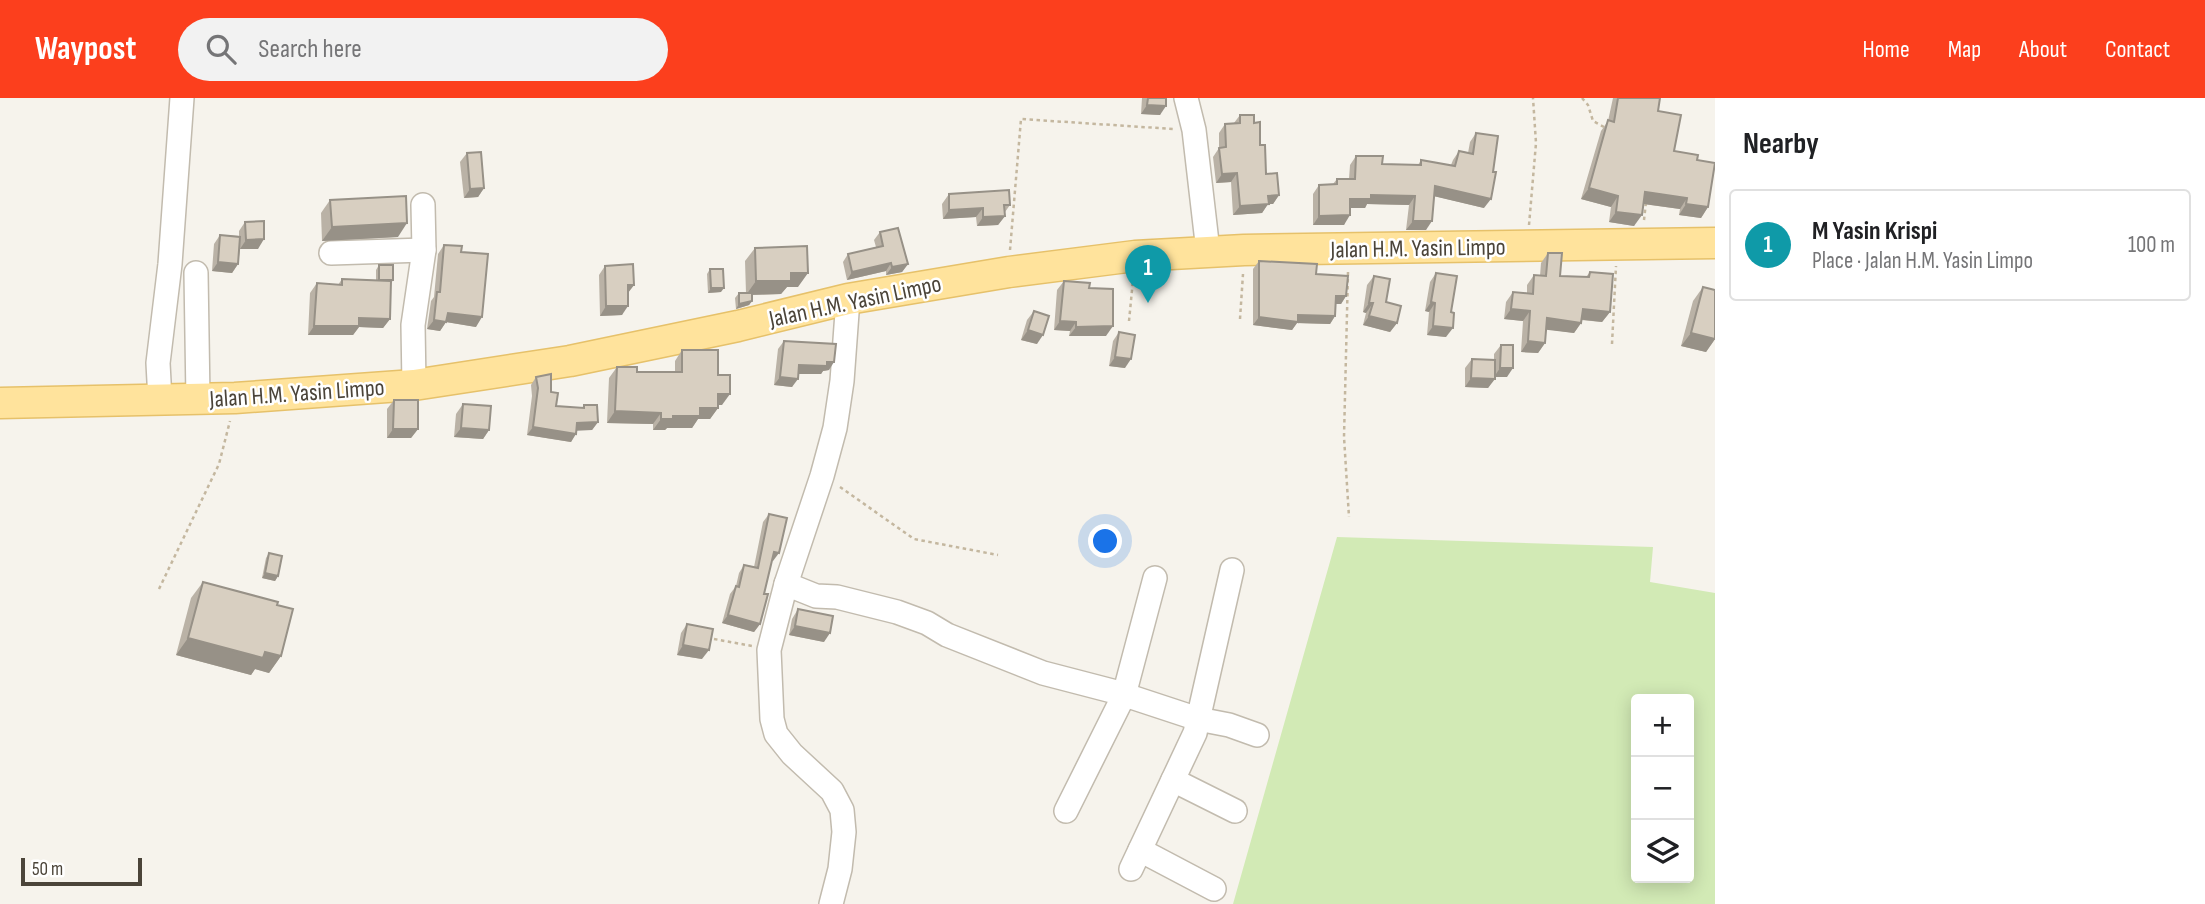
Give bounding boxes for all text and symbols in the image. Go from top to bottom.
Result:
search box [178,18,668,81]
text: Waypost [35,29,136,69]
icon: search [202,30,240,68]
text: Search here [258,34,362,65]
text: Home [1862,35,1910,64]
text: Map [1948,35,1981,64]
text: About [2019,35,2067,64]
text: Contact [2105,35,2170,64]
text: Nearby [1743,126,1819,162]
text: M Yasin Krispi [1812,216,1937,247]
text: 1 [1763,231,1773,259]
text: 100 m [2128,231,2175,259]
street label: Jalan H.M. Yasin Limpo [1329,232,1506,265]
pin: 1 [1125,245,1171,303]
text: Place · Jalan H.M. Yasin Limpo [1812,247,2033,275]
street label: Jalan H.M. Yasin Limpo [765,269,944,334]
street label: Jalan H.M. Yasin Limpo [208,373,385,414]
your location [1088,524,1122,558]
map controls [1631,694,1694,883]
button: + [1631,694,1694,757]
button: − [1631,757,1694,820]
button: layers [1631,820,1694,883]
scale bar [21,855,142,887]
text: 50 m [32,858,63,881]

